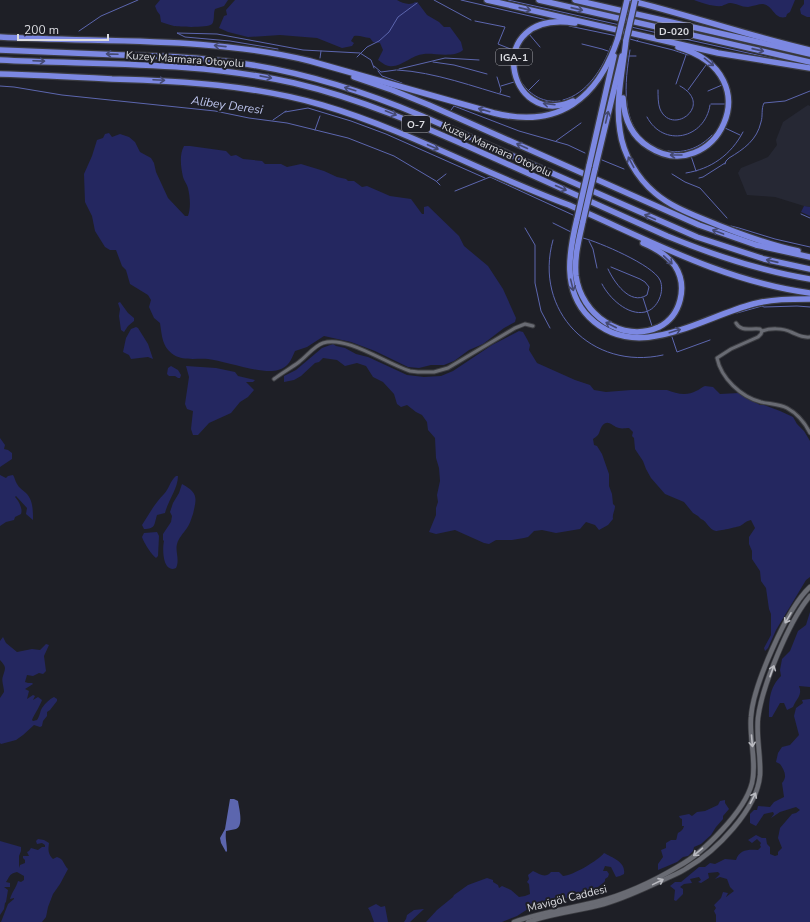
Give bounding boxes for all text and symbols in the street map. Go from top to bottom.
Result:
one-way arrow [519,5,532,13]
one-way arrow [570,5,583,13]
scale bar [18,16,108,42]
text: 200 m [24,22,59,38]
road number: D-020 [655,23,693,39]
one-way arrow [214,42,227,50]
one-way arrow [751,47,764,55]
street label: Kuzey Marmara Otoyolu [125,48,245,71]
road number: IGA-1 [496,49,532,65]
one-way arrow [106,51,119,58]
one-way arrow [32,58,45,65]
one-way arrow [703,58,714,67]
one-way arrow [259,74,272,82]
one-way arrow [152,76,165,84]
one-way arrow [344,85,357,92]
water label: Alibey Deresi [189,92,264,118]
one-way arrow [543,100,556,108]
one-way arrow [477,106,490,113]
one-way arrow [384,110,396,118]
one-way arrow [604,111,611,124]
road number: O-7 [402,116,430,132]
street label: Kuzey Marmara Otoyolu [440,118,554,180]
one-way arrow [517,142,529,149]
one-way arrow [427,143,439,151]
one-way arrow [670,151,683,159]
one-way arrow [626,157,634,169]
one-way arrow [555,185,567,193]
one-way arrow [644,213,656,220]
one-way arrow [713,228,725,236]
one-way arrow [663,255,673,264]
one-way arrow [766,257,779,265]
one-way arrow [568,278,576,291]
one-way arrow [605,321,617,328]
one-way arrow [669,327,682,334]
one-way arrow [783,612,791,624]
one-way arrow [768,666,776,678]
one-way arrow [749,734,756,747]
one-way arrow [750,792,757,804]
one-way arrow [693,847,704,856]
one-way arrow [652,878,664,885]
street label: Mavigöl Caddesi [526,881,609,916]

